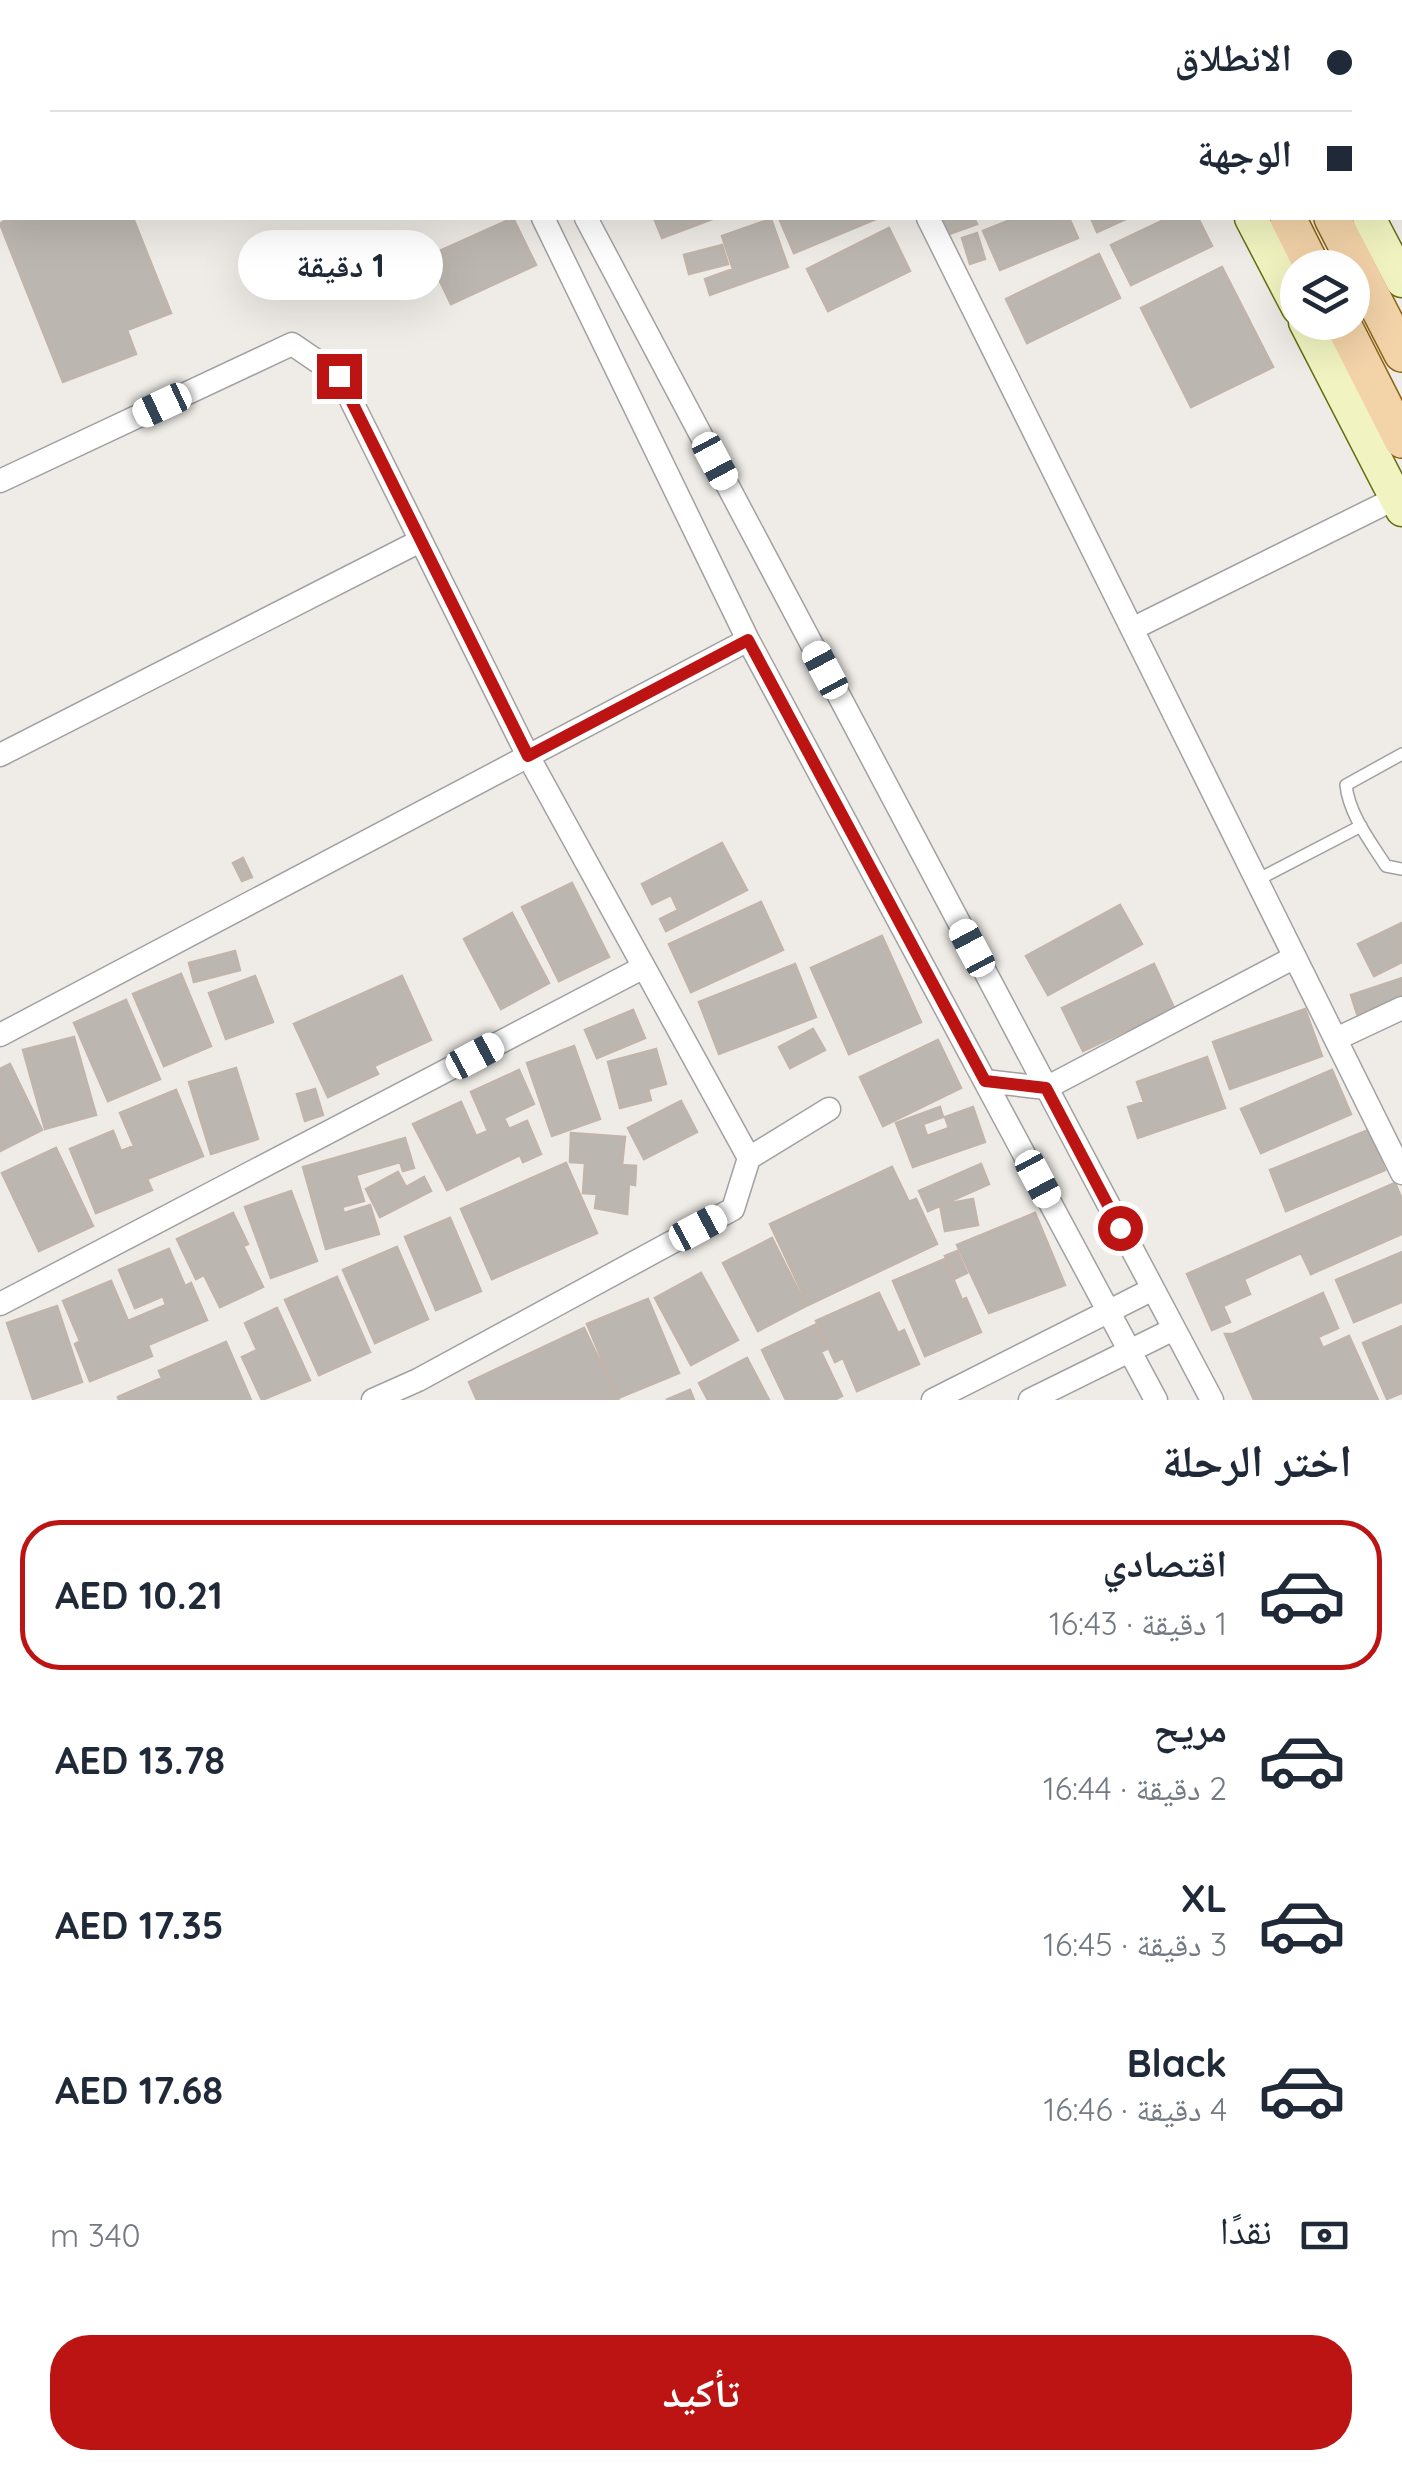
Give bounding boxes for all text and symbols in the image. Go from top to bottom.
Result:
text: الانطلاق [1174,33,1292,81]
text: الوجهة [1197,129,1292,177]
callout: 1 دقيقة [236,231,442,301]
text: 1 دقيقة [296,245,385,285]
map controls [1280,250,1370,340]
button: layers [1280,250,1370,340]
route end [317,354,362,399]
car [128,379,196,431]
car [688,427,742,495]
car [798,636,852,704]
car [945,914,999,982]
car [441,1029,509,1083]
car [1011,1145,1065,1213]
car [664,1201,732,1255]
route start [1098,1206,1143,1251]
text: اختر الرحلة [1162,1432,1352,1488]
text: اقتصادي [1103,1539,1227,1587]
icon: car [1257,1550,1347,1640]
text: AED 10.21 [55,1571,223,1619]
text: 1 دقيقة · 16:43 [1049,1603,1227,1643]
text: مريح [1153,1704,1227,1752]
icon: car [1257,1715,1347,1805]
text: AED 13.78 [55,1736,225,1784]
text: 2 دقيقة · 16:44 [1043,1768,1227,1808]
text: XL [1181,1874,1227,1922]
icon: car [1257,1880,1347,1970]
text: AED 17.35 [55,1901,224,1949]
text: 3 دقيقة · 16:45 [1043,1924,1227,1964]
text: Black [1127,2039,1227,2087]
icon: car [1257,2045,1347,2135]
text: AED 17.68 [55,2066,223,2114]
text: 4 دقيقة · 16:46 [1043,2089,1227,2129]
text: نقدًا [1220,2206,1272,2254]
icon: cash [1297,2208,1352,2263]
text: 340 m [50,2215,141,2255]
button: تأكيد [50,2335,1352,2450]

